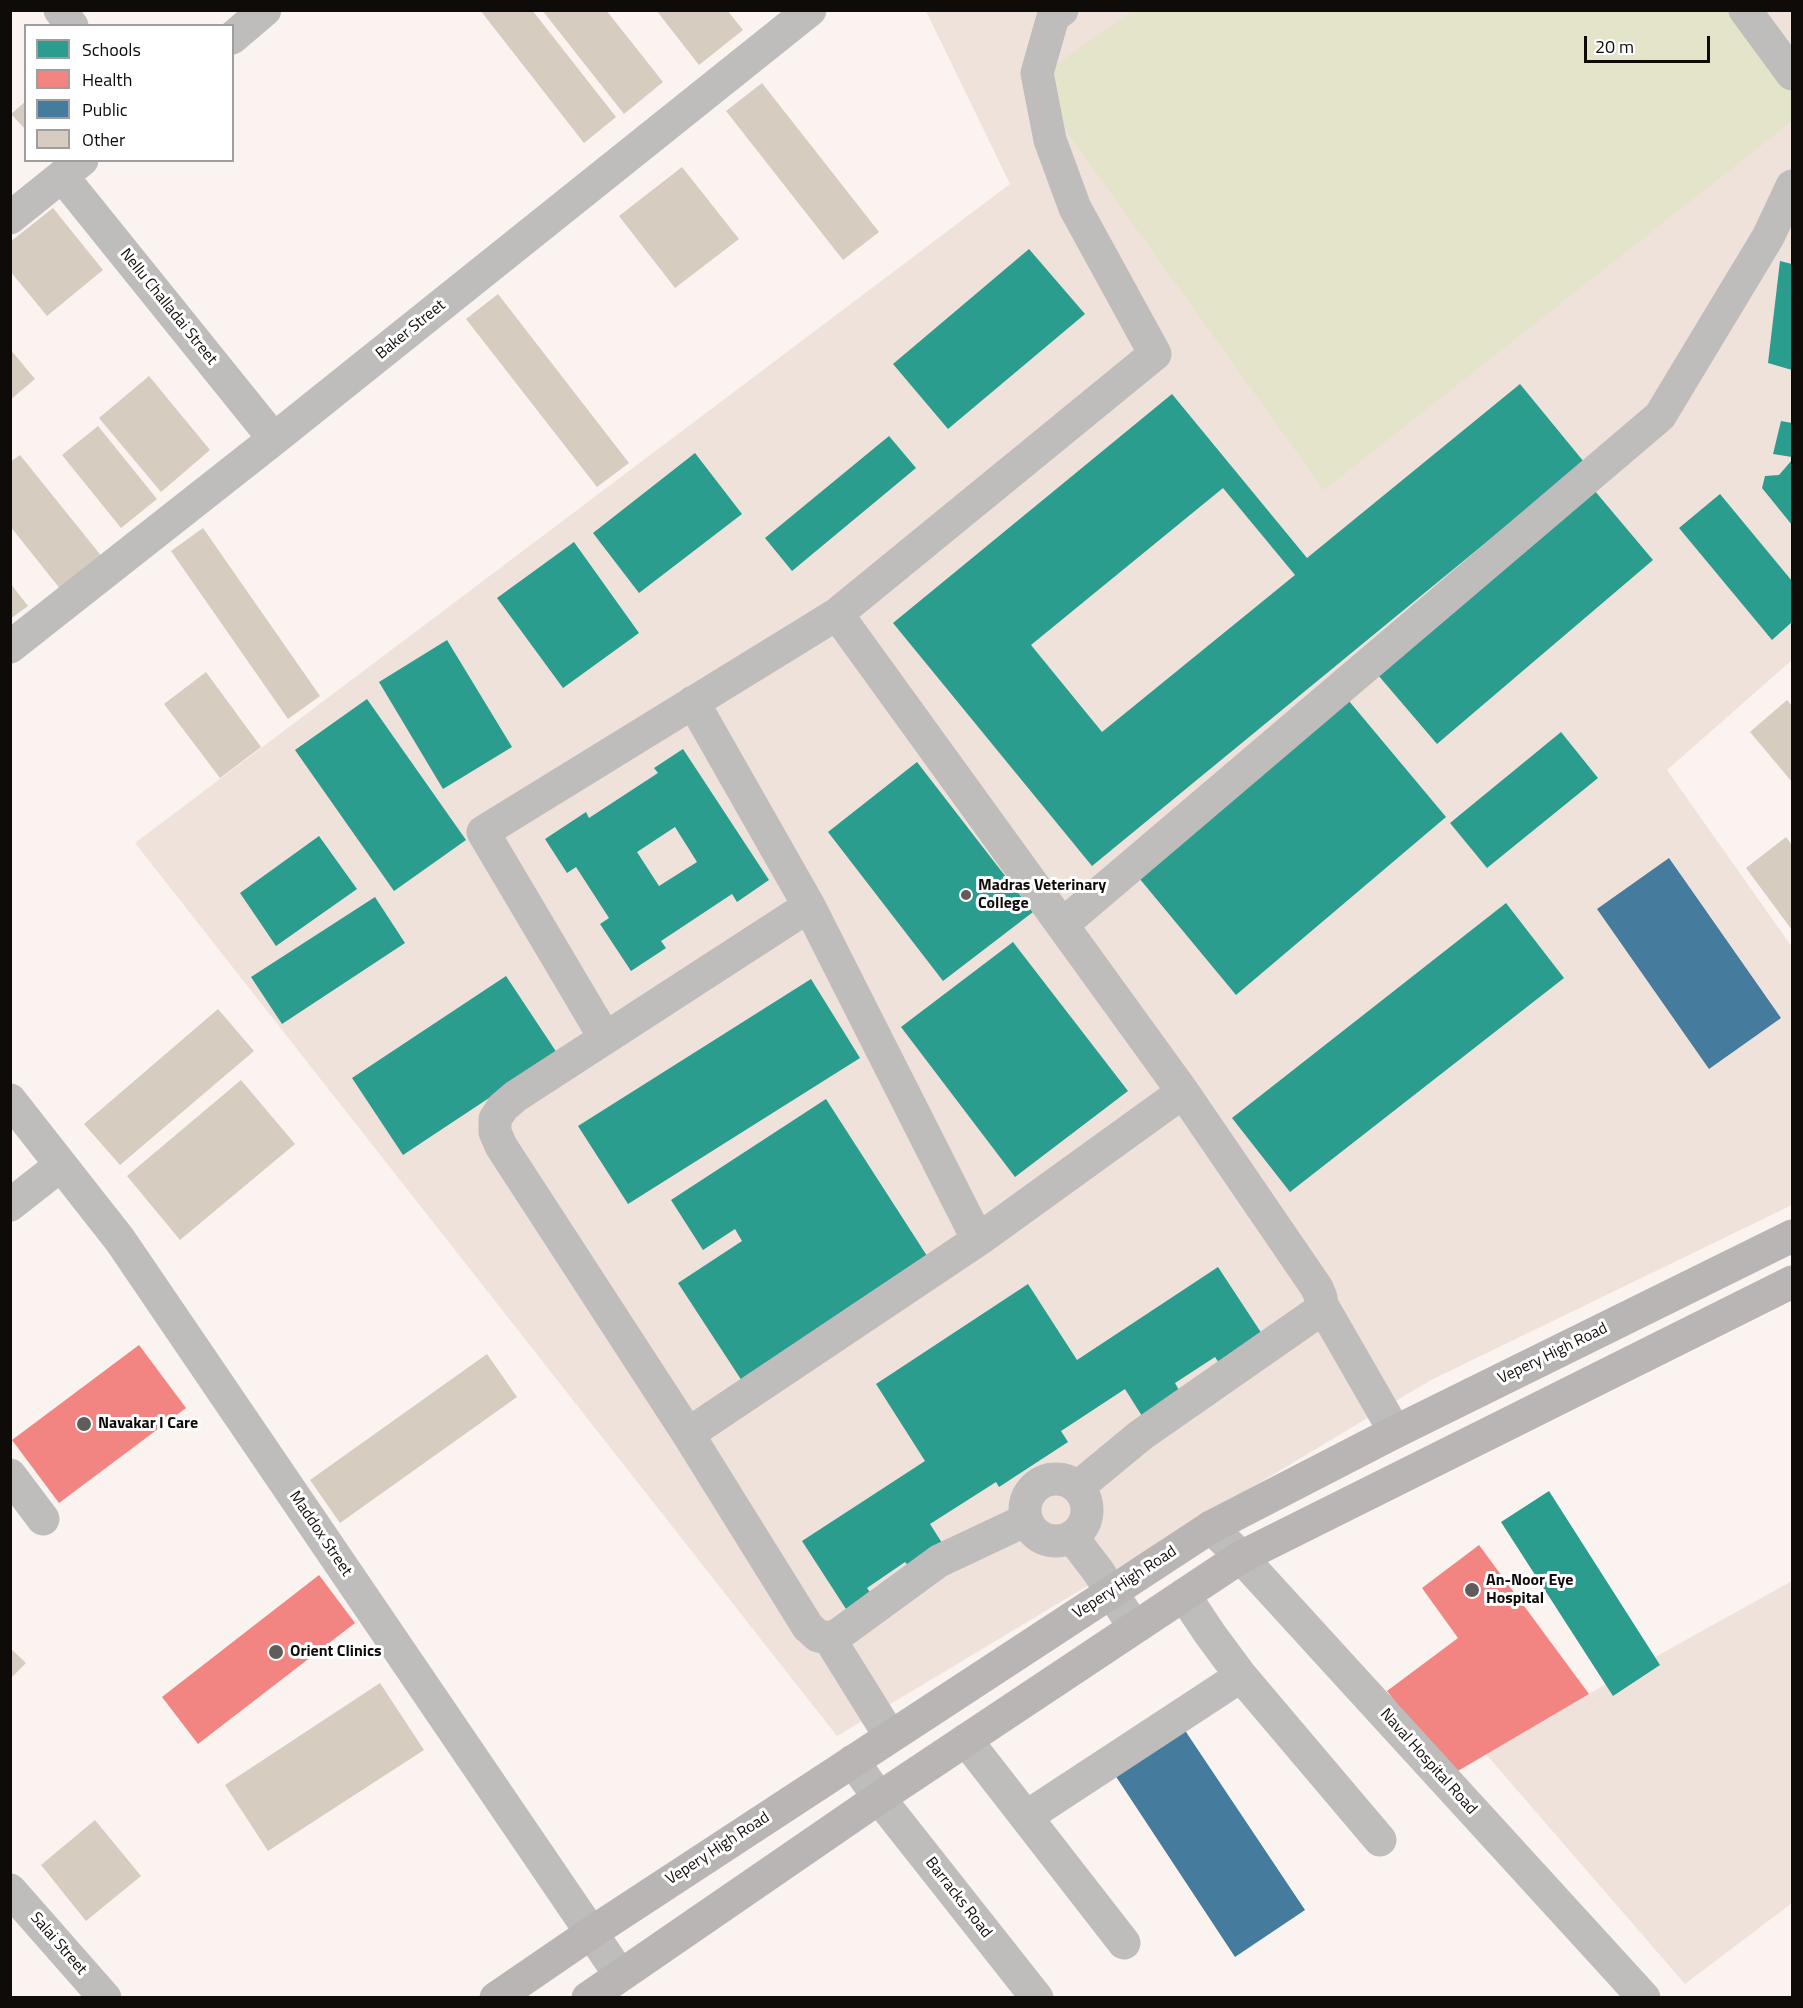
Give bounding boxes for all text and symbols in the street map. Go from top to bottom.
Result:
legend [24,24,234,162]
scale bar [1587,24,1713,62]
text: 20 m [1595,33,1634,60]
text: Schools [82,36,141,63]
text: Health [82,66,132,93]
text: Public [82,96,128,123]
text: Other [82,126,125,153]
street label: Nellu Challadai Street [115,245,221,369]
street label: Baker Street [372,296,450,364]
place label: Madras Veterinary College [978,876,1106,914]
marker: Madras Veterinary College [959,888,973,902]
street label: Vepery High Road [1495,1319,1611,1389]
place label: Navakar I Care [98,1414,198,1434]
marker: Navakar I Care [75,1415,93,1433]
street label: Maddox Street [284,1488,356,1580]
street label: Vepery High Road [1070,1542,1180,1624]
place label: An-Noor Eye Hospital [1486,1571,1573,1609]
marker: An-Noor Eye Hospital [1463,1581,1481,1599]
place label: Orient Clinics [290,1642,382,1662]
marker: Orient Clinics [267,1643,285,1661]
street label: Naval Hospital Road [1376,1705,1480,1819]
street label: Vepery High Road [663,1808,773,1890]
street label: Barracks Road [921,1854,995,1942]
street label: Salai Street [26,1909,90,1979]

